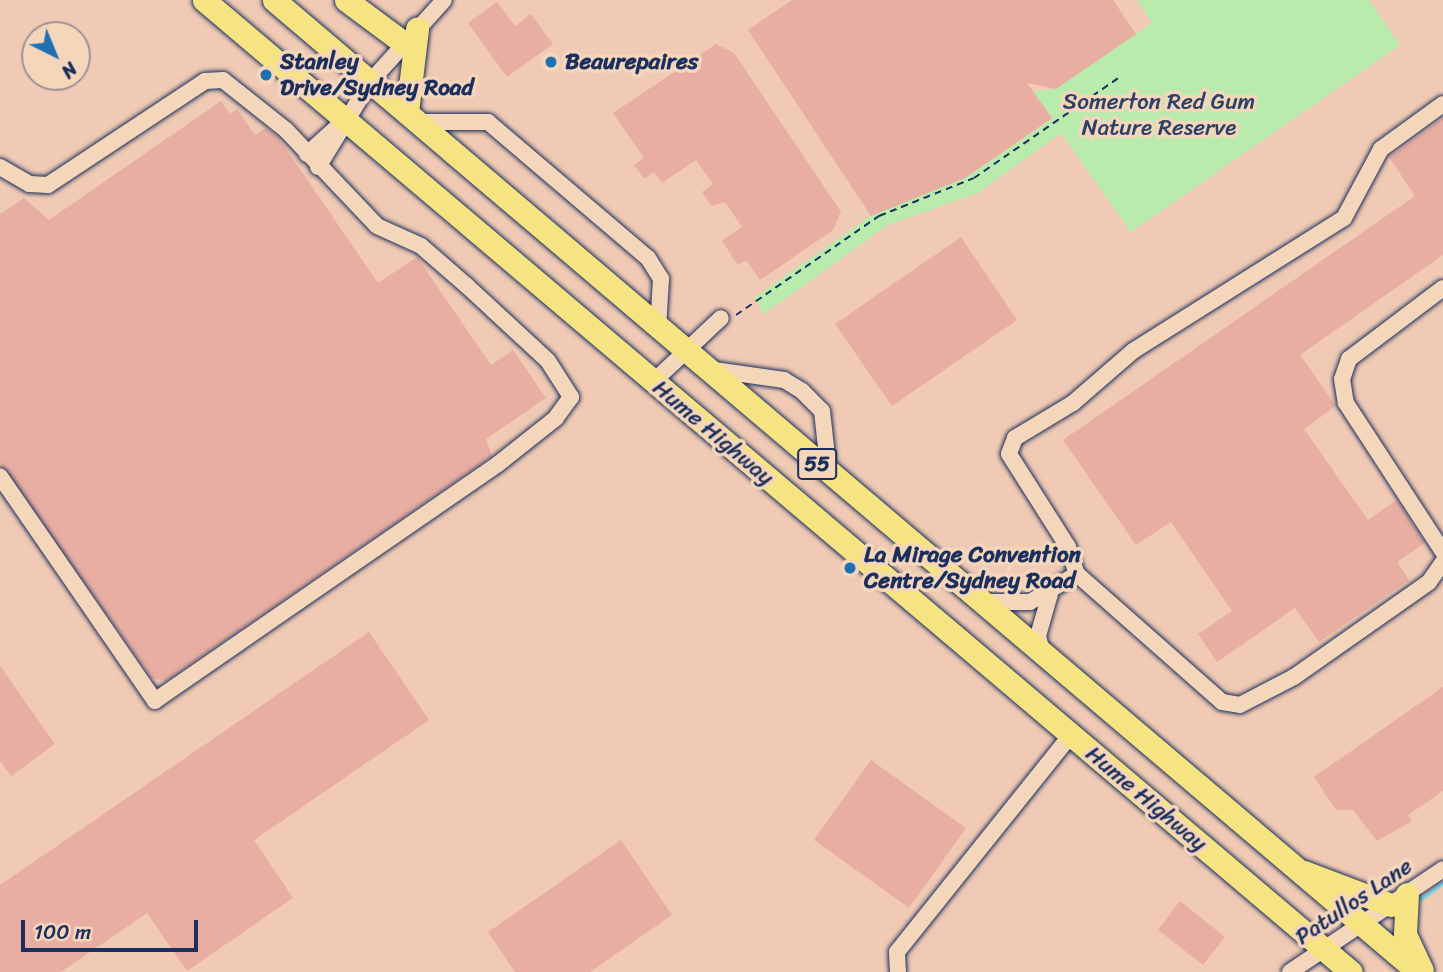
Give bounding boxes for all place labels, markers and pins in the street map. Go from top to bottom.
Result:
place label: Stanley Drive/Sydney Road [280,48,473,102]
place label: Beaurepaires [565,48,698,76]
marker: Beaurepaires [543,54,559,70]
marker: Stanley Drive/Sydney Road [258,67,274,83]
place label: La Mirage Convention Centre/Sydney Road [864,541,1081,595]
marker: La Mirage Convention Centre/Sydney Road [842,560,858,576]

